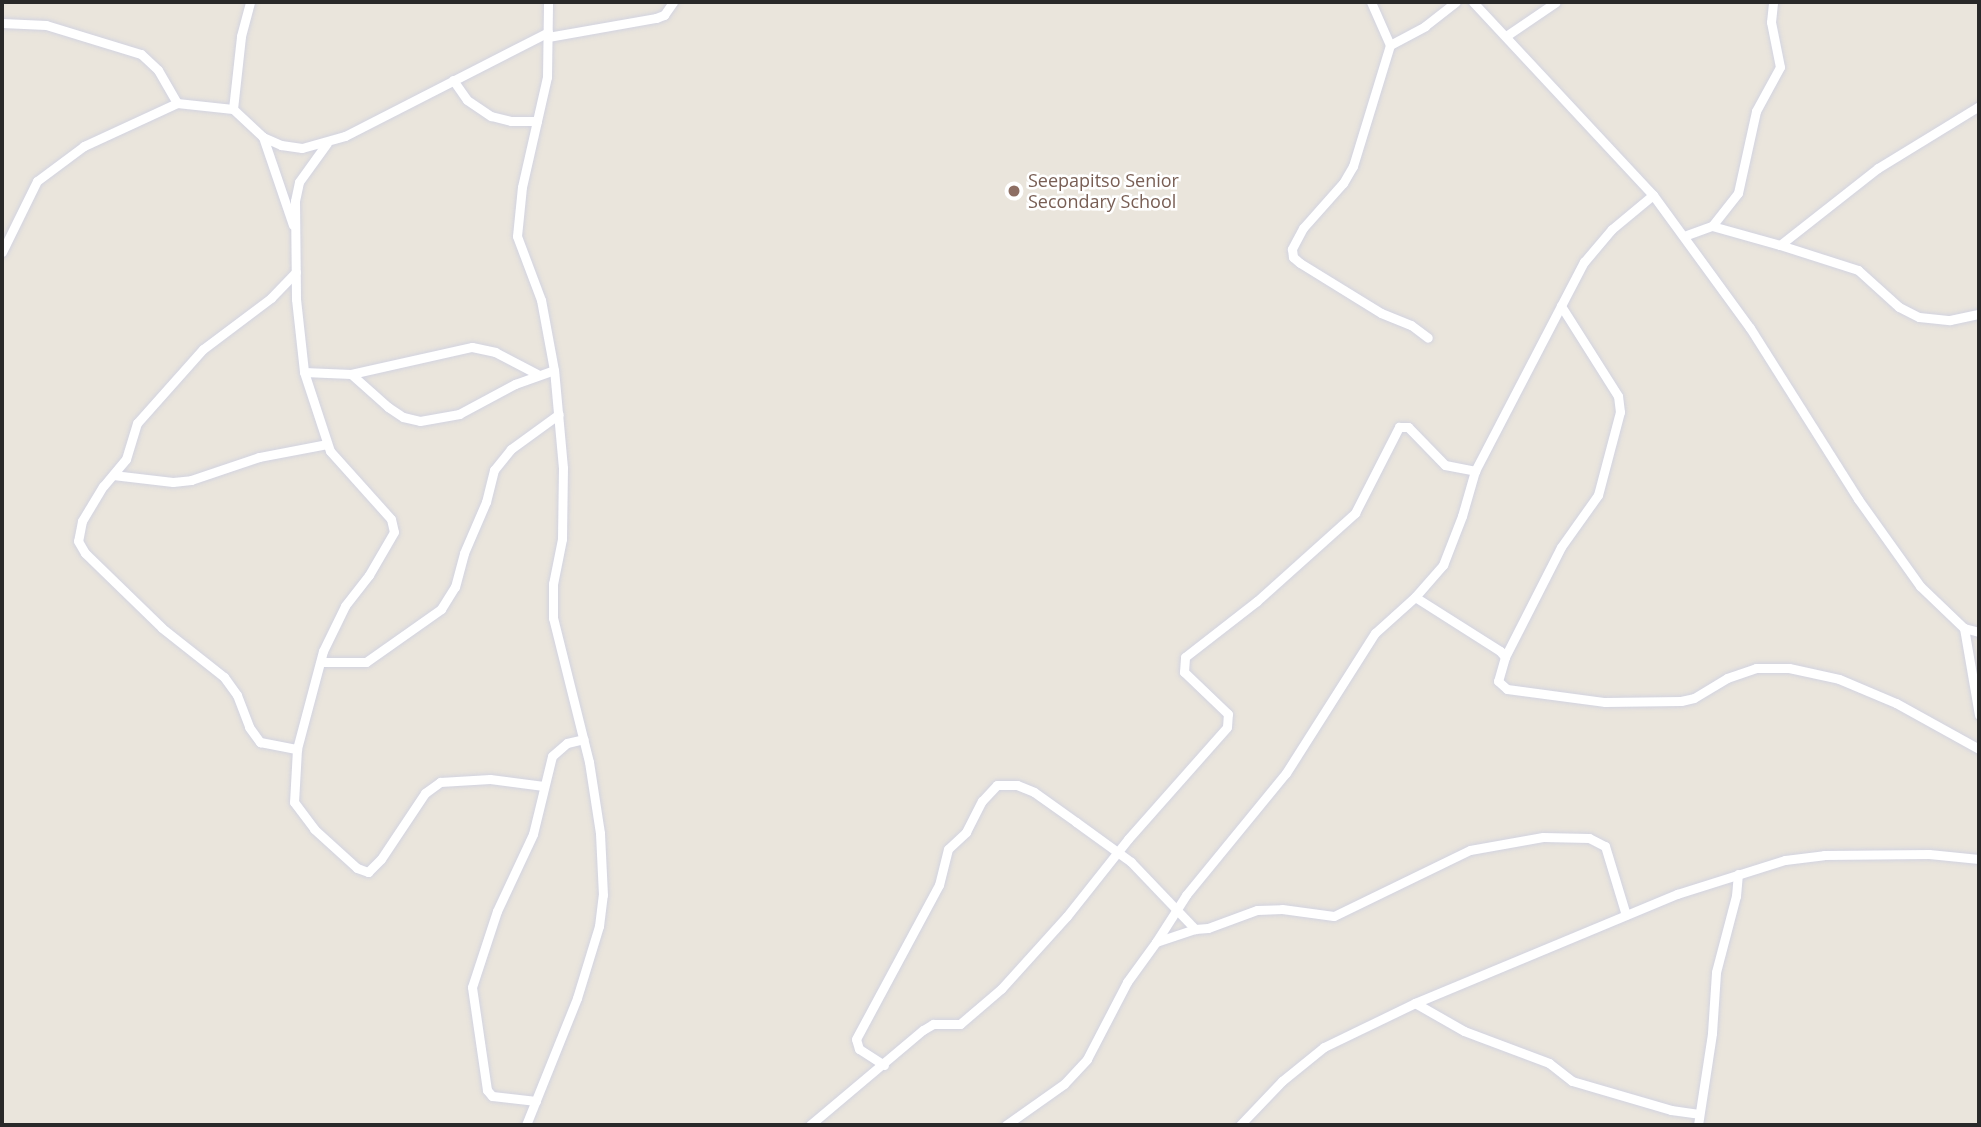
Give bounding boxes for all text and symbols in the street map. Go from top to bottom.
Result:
place label: Seepapitso Senior Secondary School [1028,170,1179,212]
marker: Seepapitso Senior Secondary School [1006,183,1022,199]

